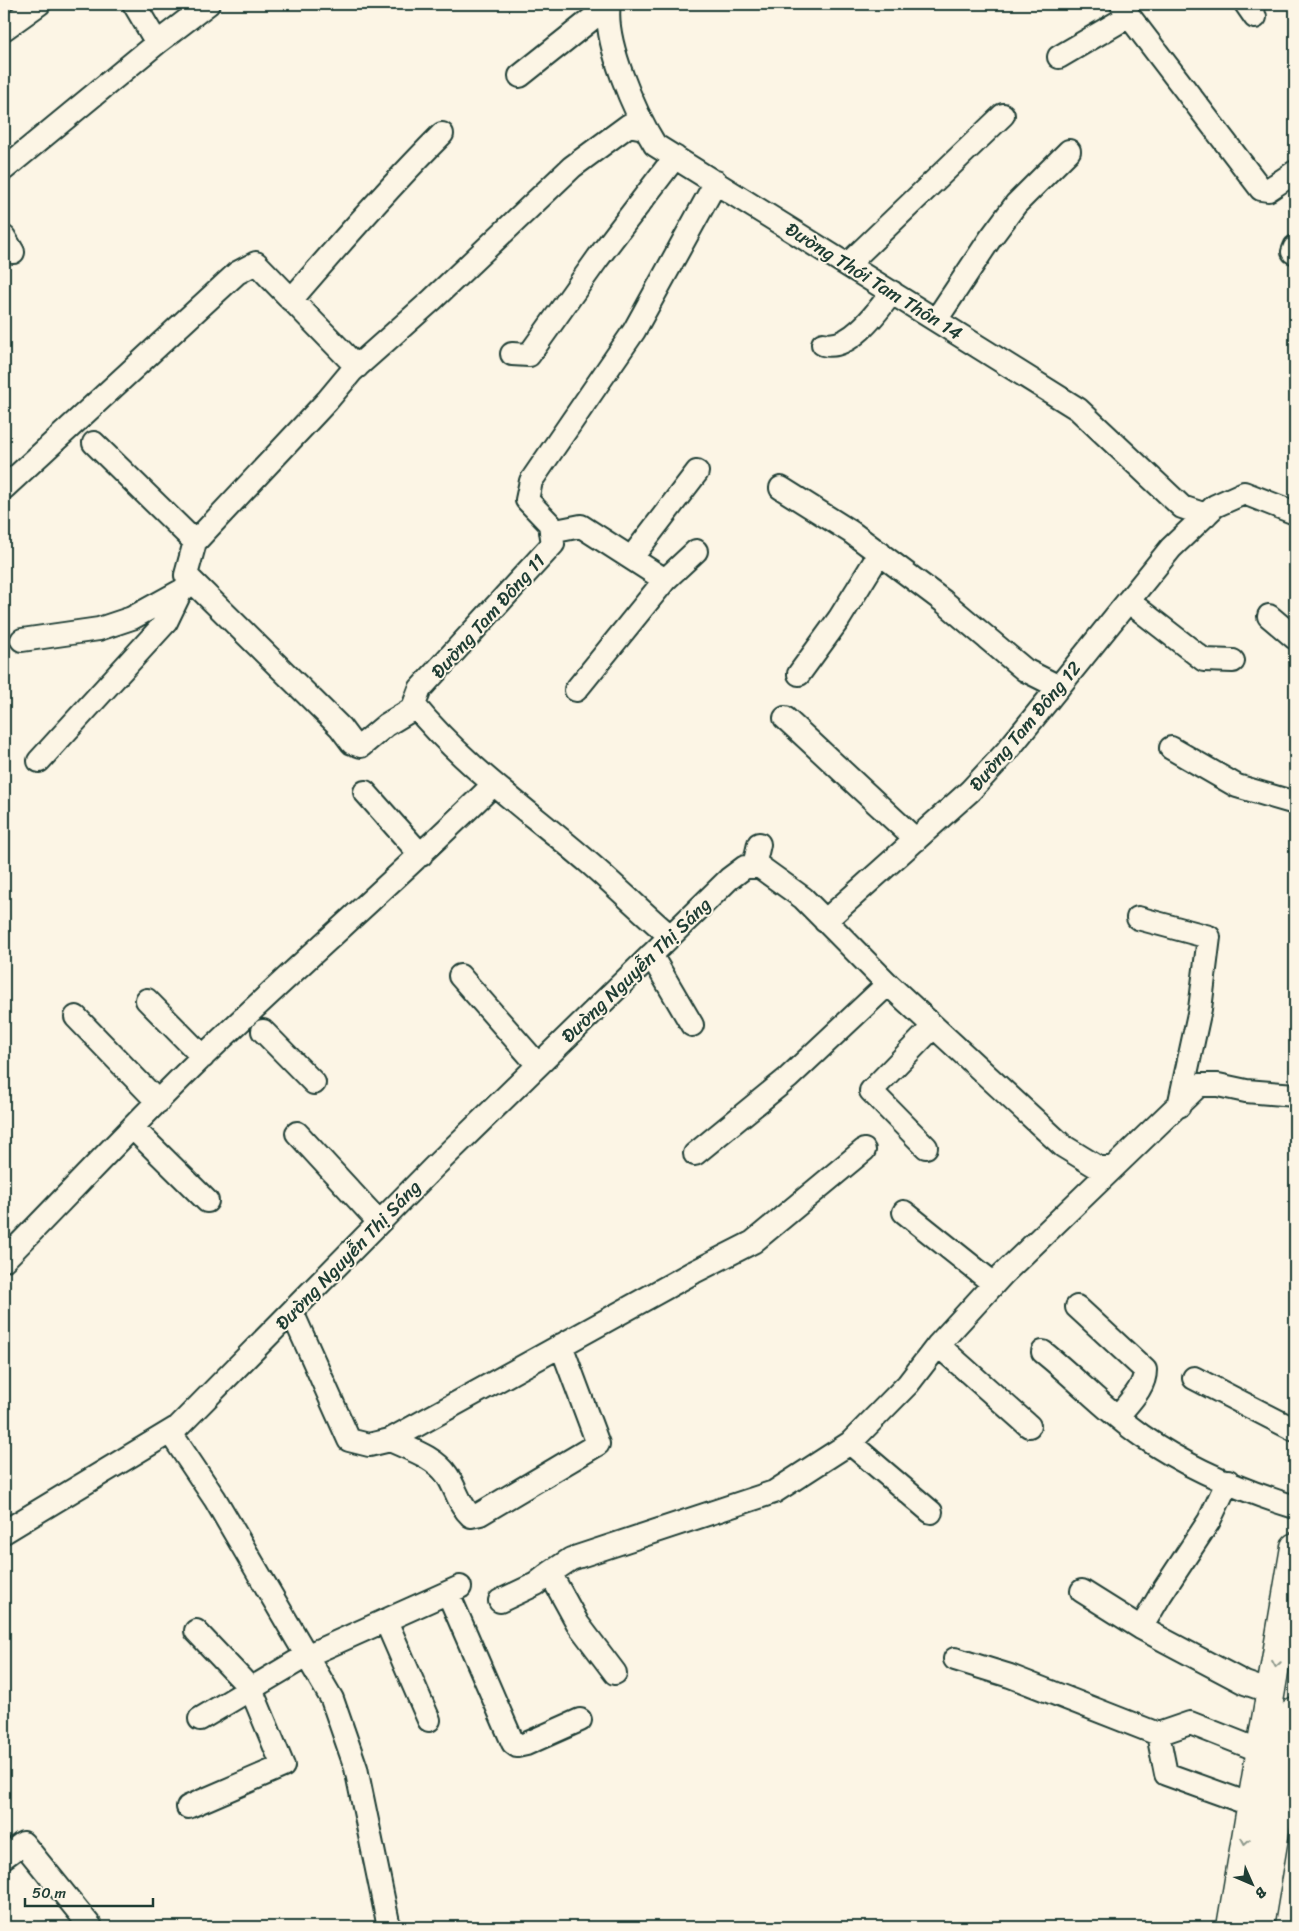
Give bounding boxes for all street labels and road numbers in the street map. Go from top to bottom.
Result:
street label: Đường Thới Tam Thôn 14 [779,213,969,349]
street label: Đường Tam Đông 11 [422,546,554,686]
street label: Đường Tam Đông 12 [960,653,1090,799]
street label: Đường Nguyễn Thị Sáng [553,889,719,1051]
street label: Đường Nguyễn Thị Sáng [267,1172,429,1338]

